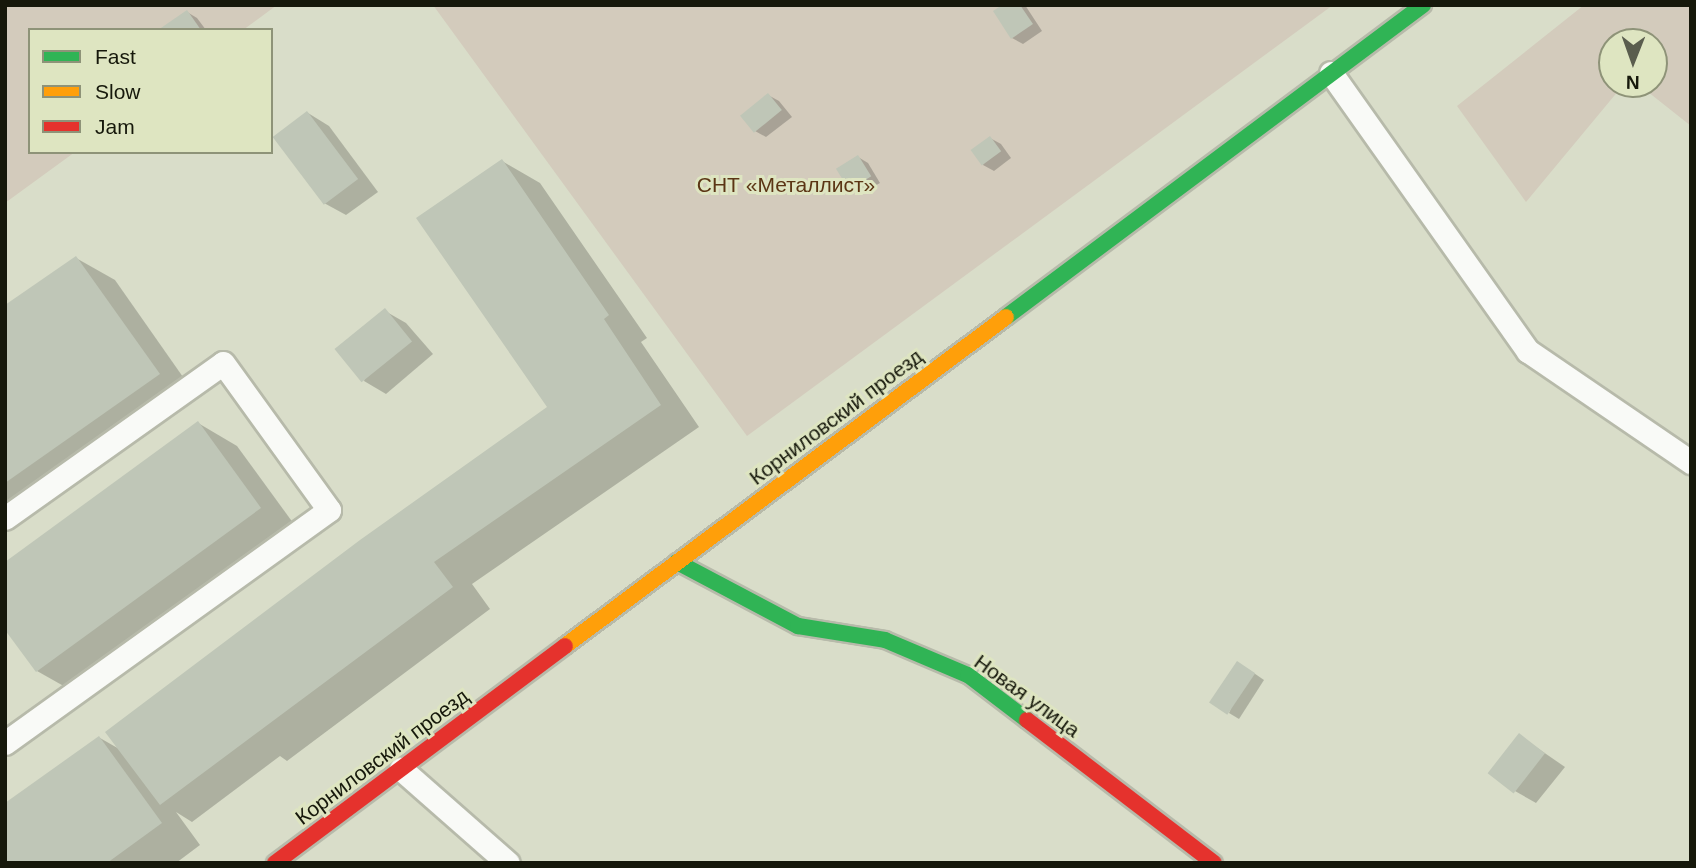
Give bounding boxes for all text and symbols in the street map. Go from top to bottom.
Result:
legend [28,28,273,154]
north arrow [1598,28,1668,98]
text: Fast [95,45,136,68]
text: N [1626,72,1640,93]
text: Slow [95,80,141,103]
text: Jam [95,115,135,138]
park label: СНТ «Металлист» [697,172,875,198]
street label: Корниловский проезд [744,344,928,490]
street label: Новая улица [969,649,1085,743]
street label: Корниловский проезд [290,684,474,830]

